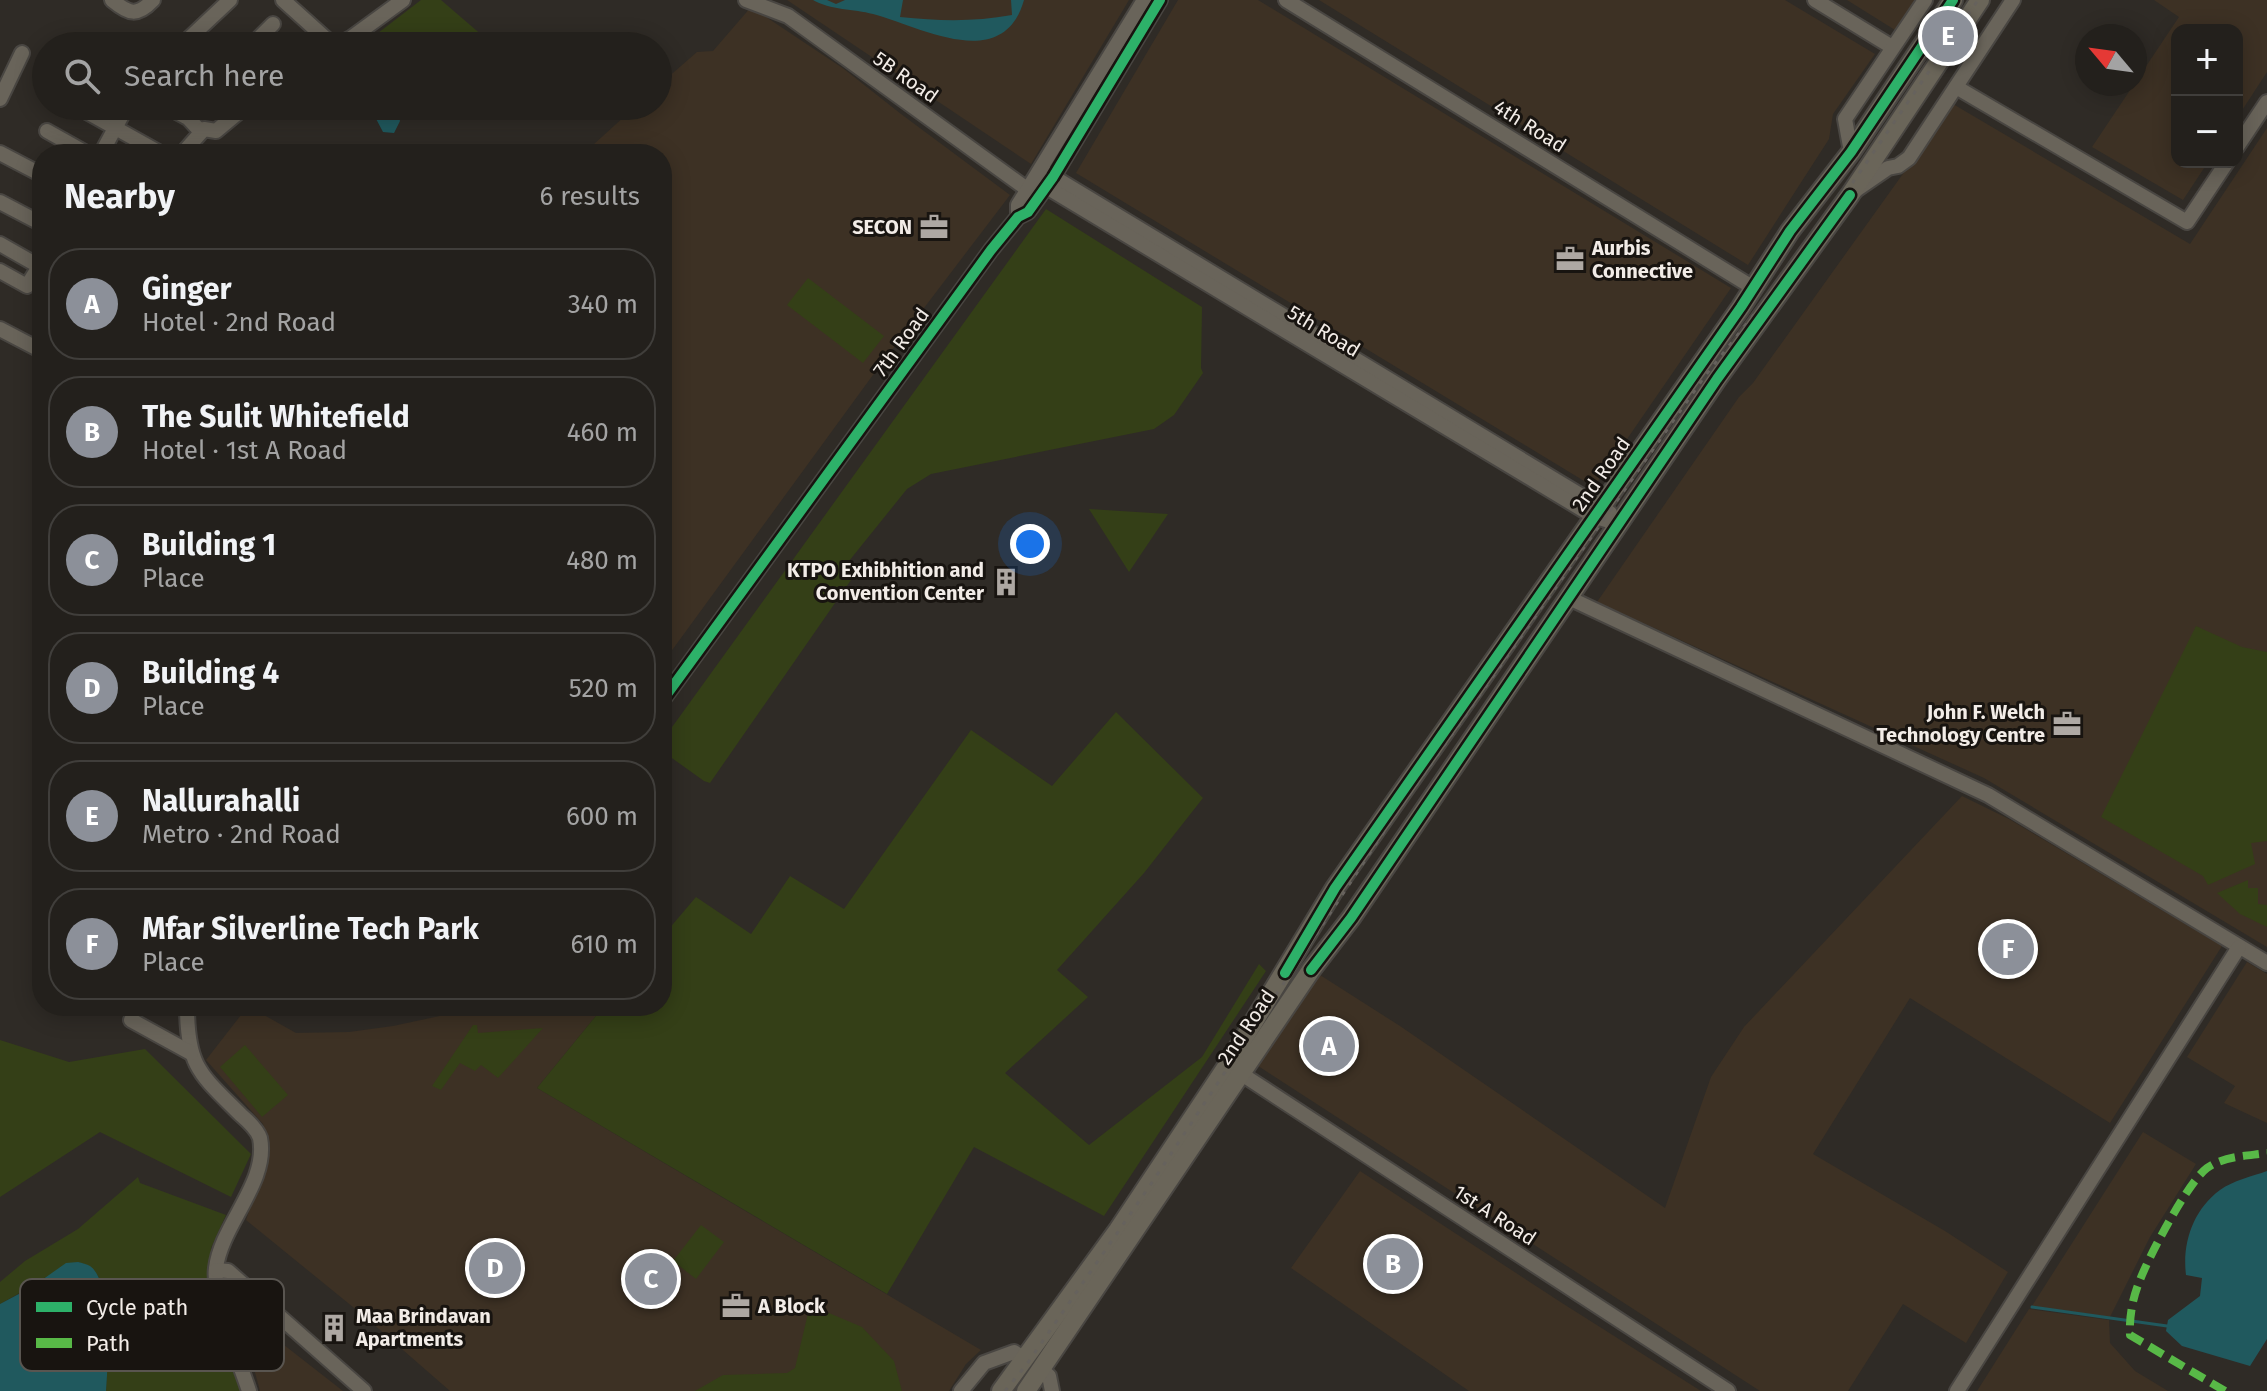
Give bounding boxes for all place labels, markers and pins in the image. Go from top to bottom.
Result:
pin: E [1922,6,1974,66]
office icon: SECON [919,212,949,242]
place label: SECON [852,215,912,239]
place label: Aurbis Connective [1591,236,1693,283]
office icon: Aurbis Connective [1555,244,1585,274]
place label: KTPO Exhibhition and Convention Center [787,558,985,605]
building icon: KTPO Exhibhition and Convention Center [991,567,1021,597]
place label: John F. Welch Technology Centre [1876,700,2045,747]
office icon: John F. Welch Technology Centre [2052,709,2082,739]
pin: F [1982,919,2034,979]
pin: A [1303,1016,1355,1076]
pin: B [1367,1234,1419,1294]
pin: D [469,1238,521,1298]
pin: C [625,1249,677,1309]
office icon: A Block [721,1291,751,1321]
place label: A Block [757,1294,826,1318]
place label: Maa Brindavan Apartments [355,1304,491,1351]
building icon: Maa Brindavan Apartments [319,1313,349,1343]

